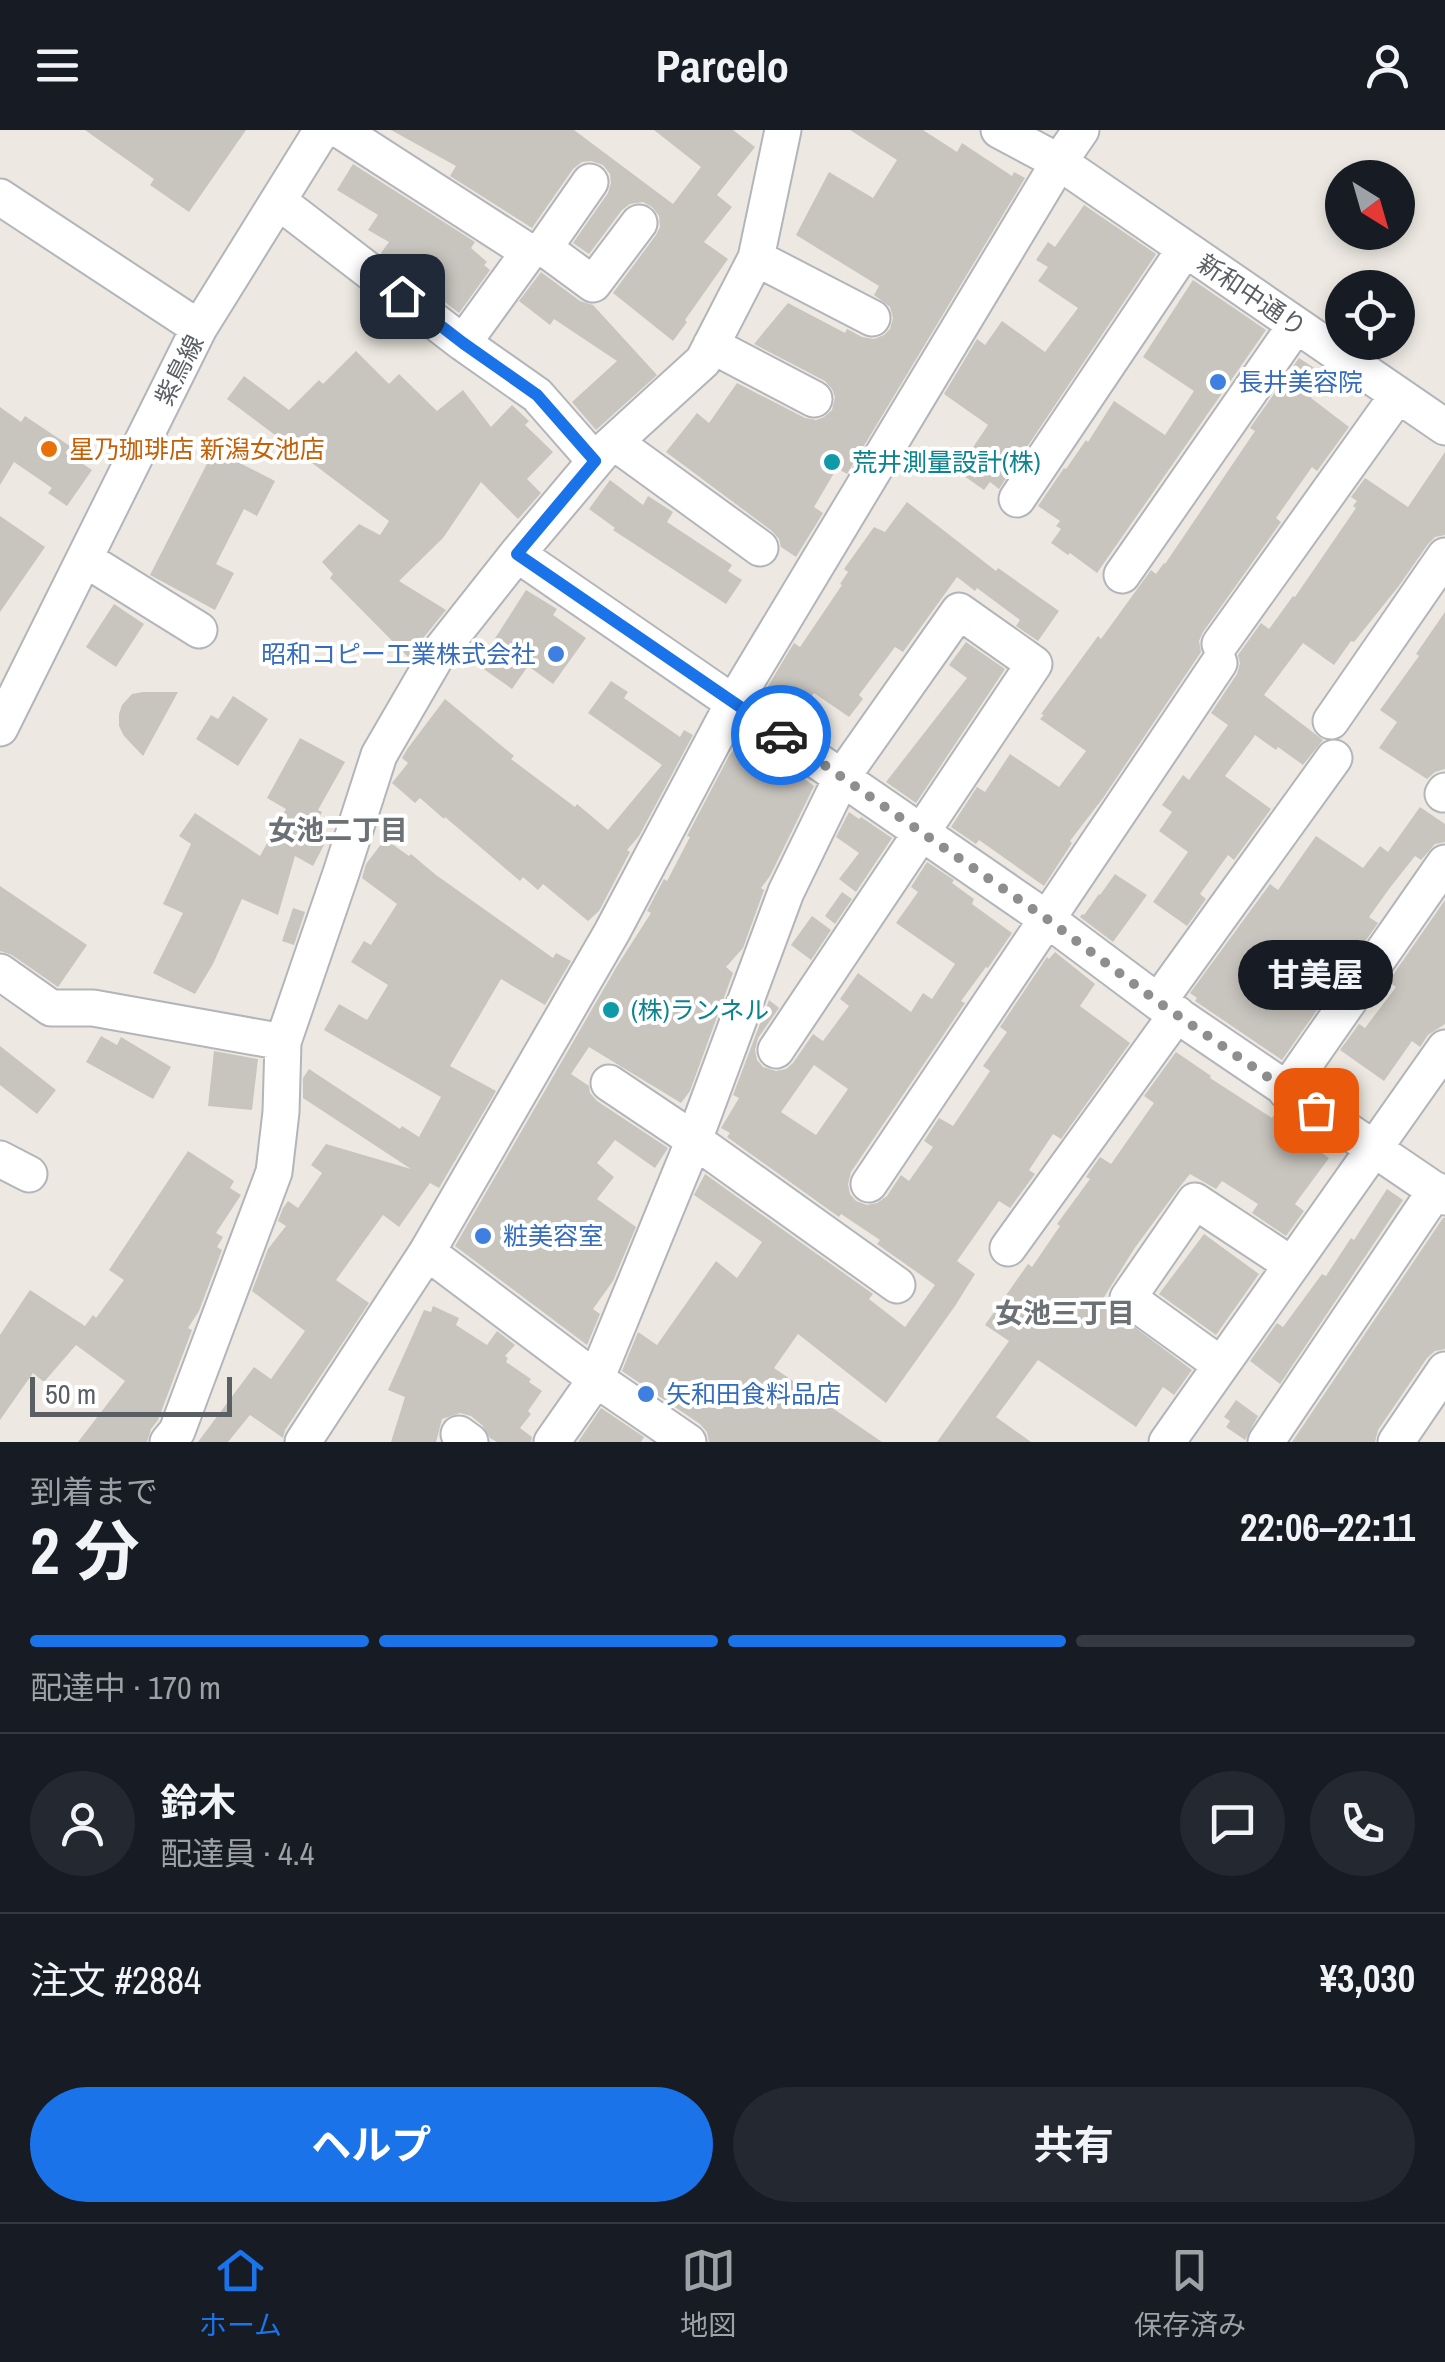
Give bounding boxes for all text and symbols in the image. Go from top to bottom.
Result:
text: Parcelo [656,35,789,96]
icon: menu [30,38,85,93]
icon: person [1360,38,1415,93]
north arrow [1325,160,1415,250]
map controls [1325,160,1415,360]
street label: 新和中通り [1191,246,1313,344]
pin [360,254,445,339]
icon: home [375,269,430,324]
button: locate [1325,270,1415,360]
street label: 紫鳥線 [147,329,211,411]
place label: 長井美容院 [1238,365,1363,399]
marker: 長井美容院 [1207,371,1229,393]
place label: 星乃珈琲店 新潟女池店 [69,432,325,466]
marker: 星乃珈琲店 新潟女池店 [38,438,60,460]
place label: 荒井測量設計(株) [852,445,1041,479]
marker: 荒井測量設計(株) [821,451,843,473]
place label: 昭和コピー工業株式会社 [261,637,536,671]
marker: 昭和コピー工業株式会社 [545,643,567,665]
courier [731,685,831,785]
icon: car [754,708,809,763]
district label: 女池二丁目 [268,811,408,849]
callout: 甘美屋 [1238,940,1394,1010]
text: 甘美屋 [1267,953,1364,996]
place label: (株)ランネル [631,993,769,1027]
marker: (株)ランネル [600,999,622,1021]
pin [1274,1068,1359,1153]
icon: bag [1289,1083,1344,1138]
place label: 粧美容室 [503,1219,603,1253]
marker: 粧美容室 [472,1225,494,1247]
district label: 女池三丁目 [995,1294,1135,1332]
scale bar [30,1372,232,1416]
text: 50 m [45,1375,96,1413]
place label: 矢和田食料品店 [666,1377,841,1411]
marker: 矢和田食料品店 [635,1383,657,1405]
text: 到着まで [30,1470,158,1513]
text: 22:06–22:11 [1240,1502,1415,1553]
text: 2 分 [30,1507,139,1594]
text: 配達中 · 170 m [30,1666,221,1709]
button: person [30,1771,135,1876]
button: chat [1180,1771,1285,1876]
button: phone [1310,1771,1415,1876]
text: 鈴木 [160,1777,236,1828]
text: 配達員 · 4.4 [160,1832,314,1875]
text: ¥3,030 [1320,1953,1415,2004]
text: 注文 #2884 [30,1955,201,2006]
button: ヘルプ [30,2087,713,2202]
button: 共有 [733,2087,1415,2202]
tab: ホーム [199,2243,282,2344]
tab: 地図 [680,2243,736,2344]
tab: 保存済み [1134,2243,1246,2344]

